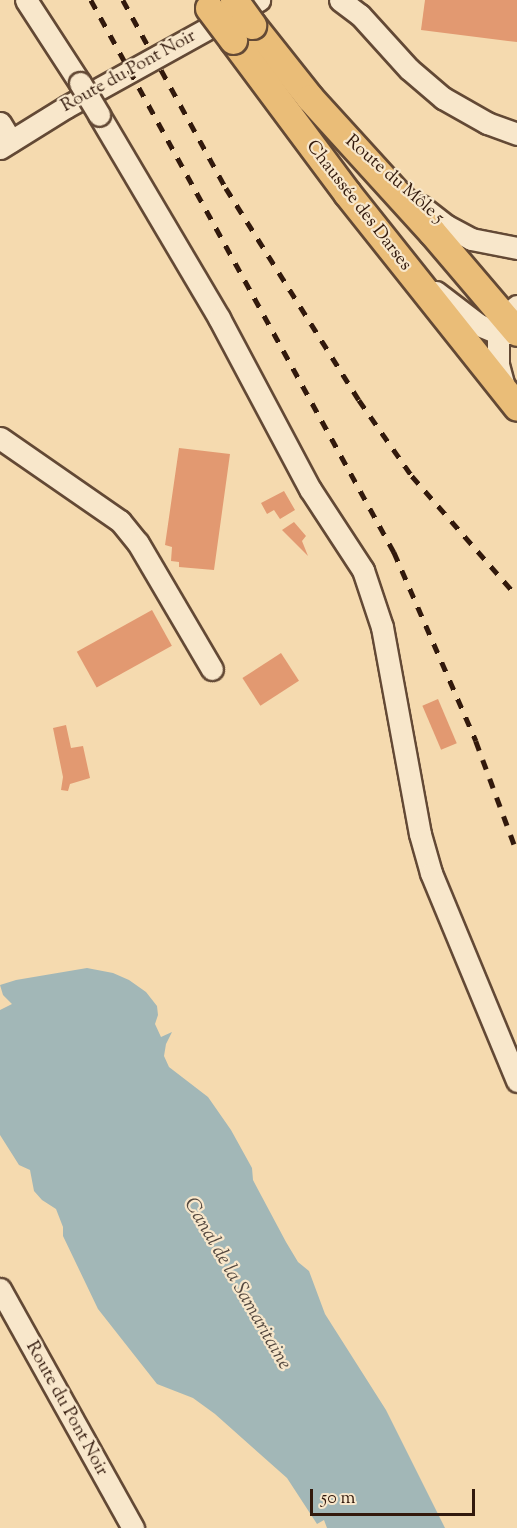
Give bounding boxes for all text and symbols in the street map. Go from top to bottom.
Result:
street label: Route du Pont Noir [58,26,200,118]
street label: Route du Môle 5 [340,131,448,229]
street label: Chaussée des Darses [301,137,415,275]
water label: Canal de la Samaritaine [178,1194,296,1374]
street label: Route du Pont Noir [20,1338,112,1480]
scale bar [313,1477,478,1515]
text: 50 m [321,1486,355,1512]

